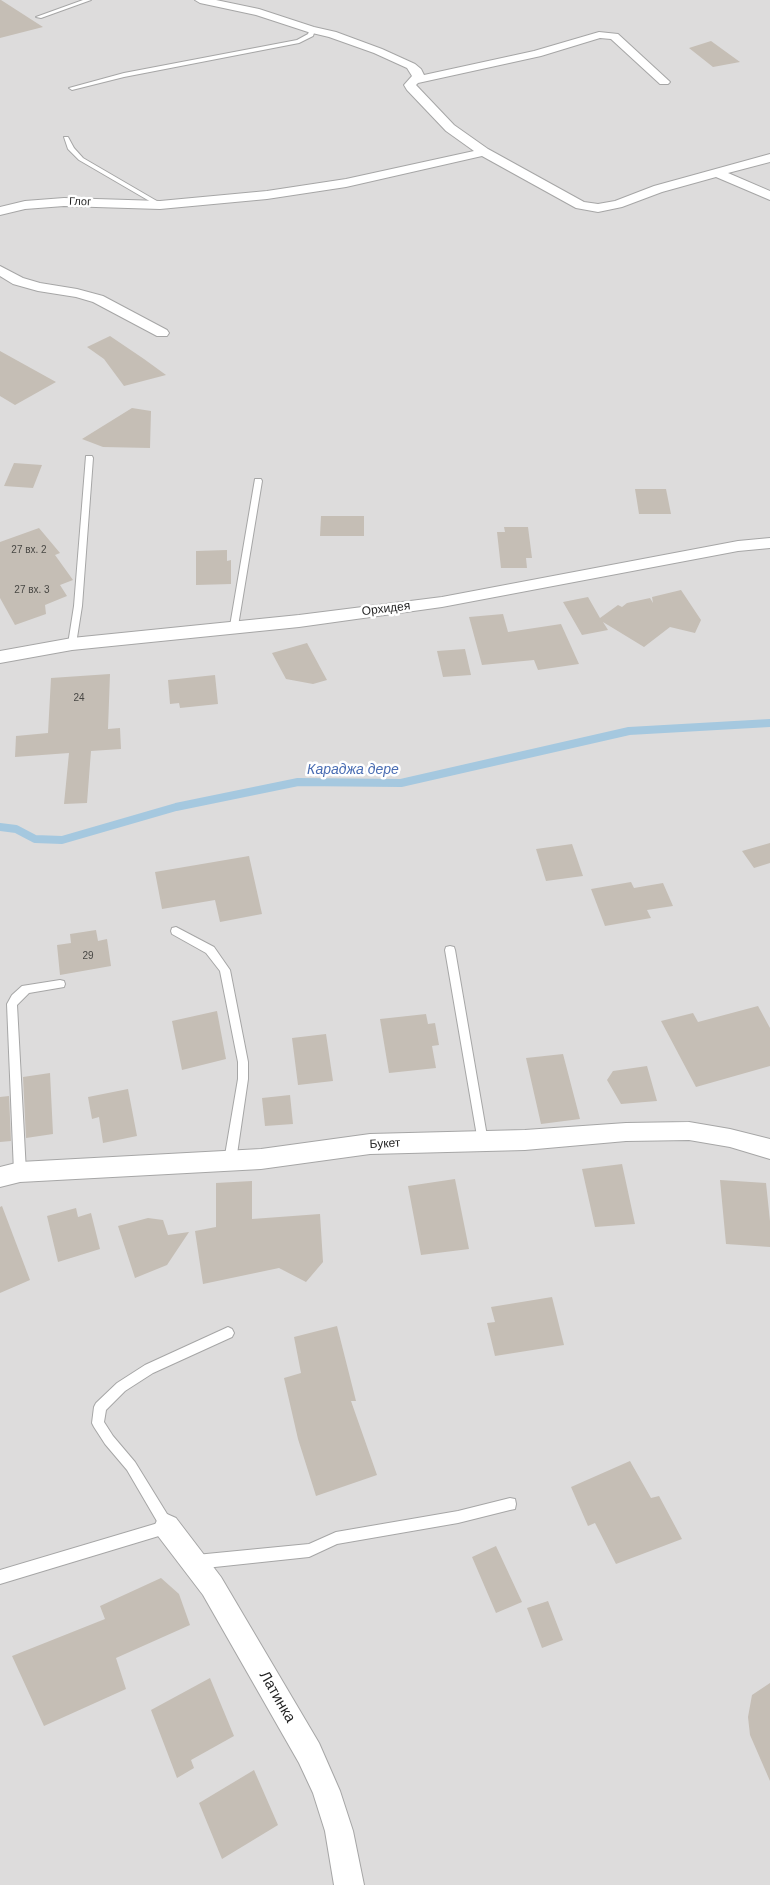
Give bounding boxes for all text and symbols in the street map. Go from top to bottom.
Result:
street label: Глог [69,195,91,209]
house number: 27 вх. 2 [11,544,47,556]
house number: 27 вх. 3 [14,584,50,596]
street label: Орхидея [361,599,411,619]
house number: 24 [73,692,85,704]
water label: Караджа дере [307,762,399,778]
house number: 29 [82,950,94,962]
street label: Букет [369,1136,401,1152]
street label: Латинка [255,1668,299,1726]

